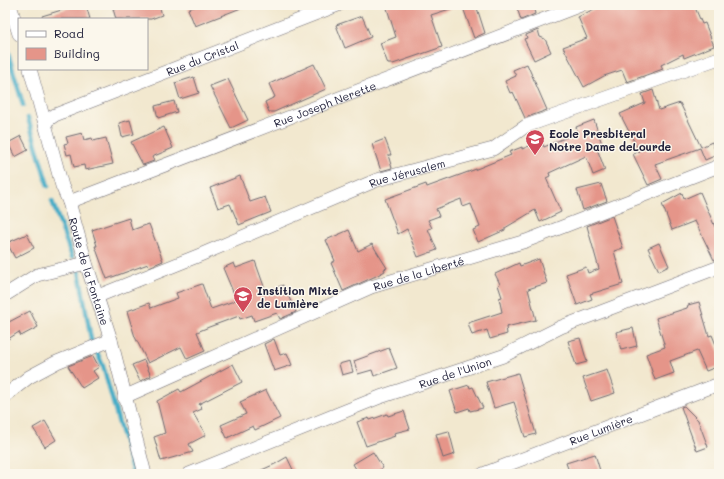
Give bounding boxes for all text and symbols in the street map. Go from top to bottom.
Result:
legend [18,18,148,70]
text: Road [54,25,84,41]
street label: Rue du Cristal [164,37,240,79]
text: Building [54,45,100,61]
street label: Rue Joseph Nerette [271,77,378,130]
place label: Ecole Presbiteral Notre Dame deLourde [549,126,672,154]
school or university icon: Ecole Presbiteral Notre Dame deLourde [524,128,546,156]
street label: Rue Jérusalem [366,155,447,190]
street label: Route de la Fontaine [66,216,113,327]
street label: Rue de la Liberté [371,252,466,293]
place label: Instition Mixte de Lumière [257,283,339,311]
school or university icon: Instition Mixte de Lumière [232,285,254,313]
street label: Rue de l'Union [417,353,493,391]
street label: Rue Lumière [567,410,635,448]

